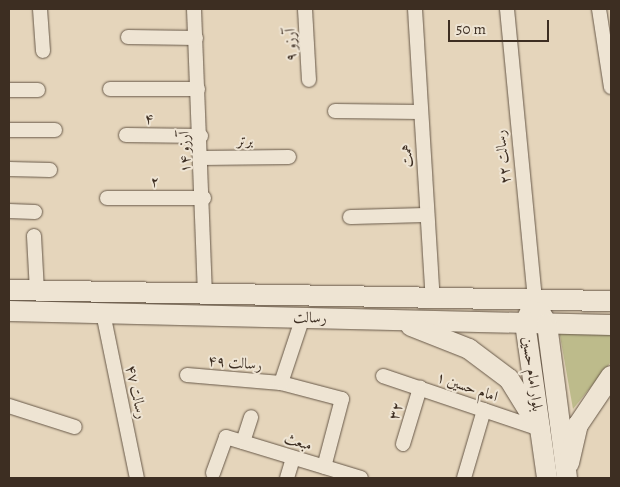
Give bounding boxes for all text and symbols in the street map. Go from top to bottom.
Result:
scale bar [450,10,551,42]
text: 50 m [456,19,486,39]
street label: ۹ آرزو [281,28,301,62]
street label: ۴ [144,110,154,128]
street label: رسالت ۲۲ [491,129,515,185]
street label: ۱۴ آرزو [175,131,195,173]
street label: برتر [237,132,253,150]
street label: همت [397,144,417,168]
street label: ۲ [151,173,159,191]
street label: رسالت [293,309,327,327]
street label: بلوار امام حسین [518,335,546,413]
street label: رسالت ۴۹ [207,352,263,374]
street label: رسالت ۴۷ [122,364,150,420]
street label: امام حسین ۱ [434,368,500,406]
street label: ۳۲ [385,400,407,422]
street label: مبعث [282,429,314,455]

